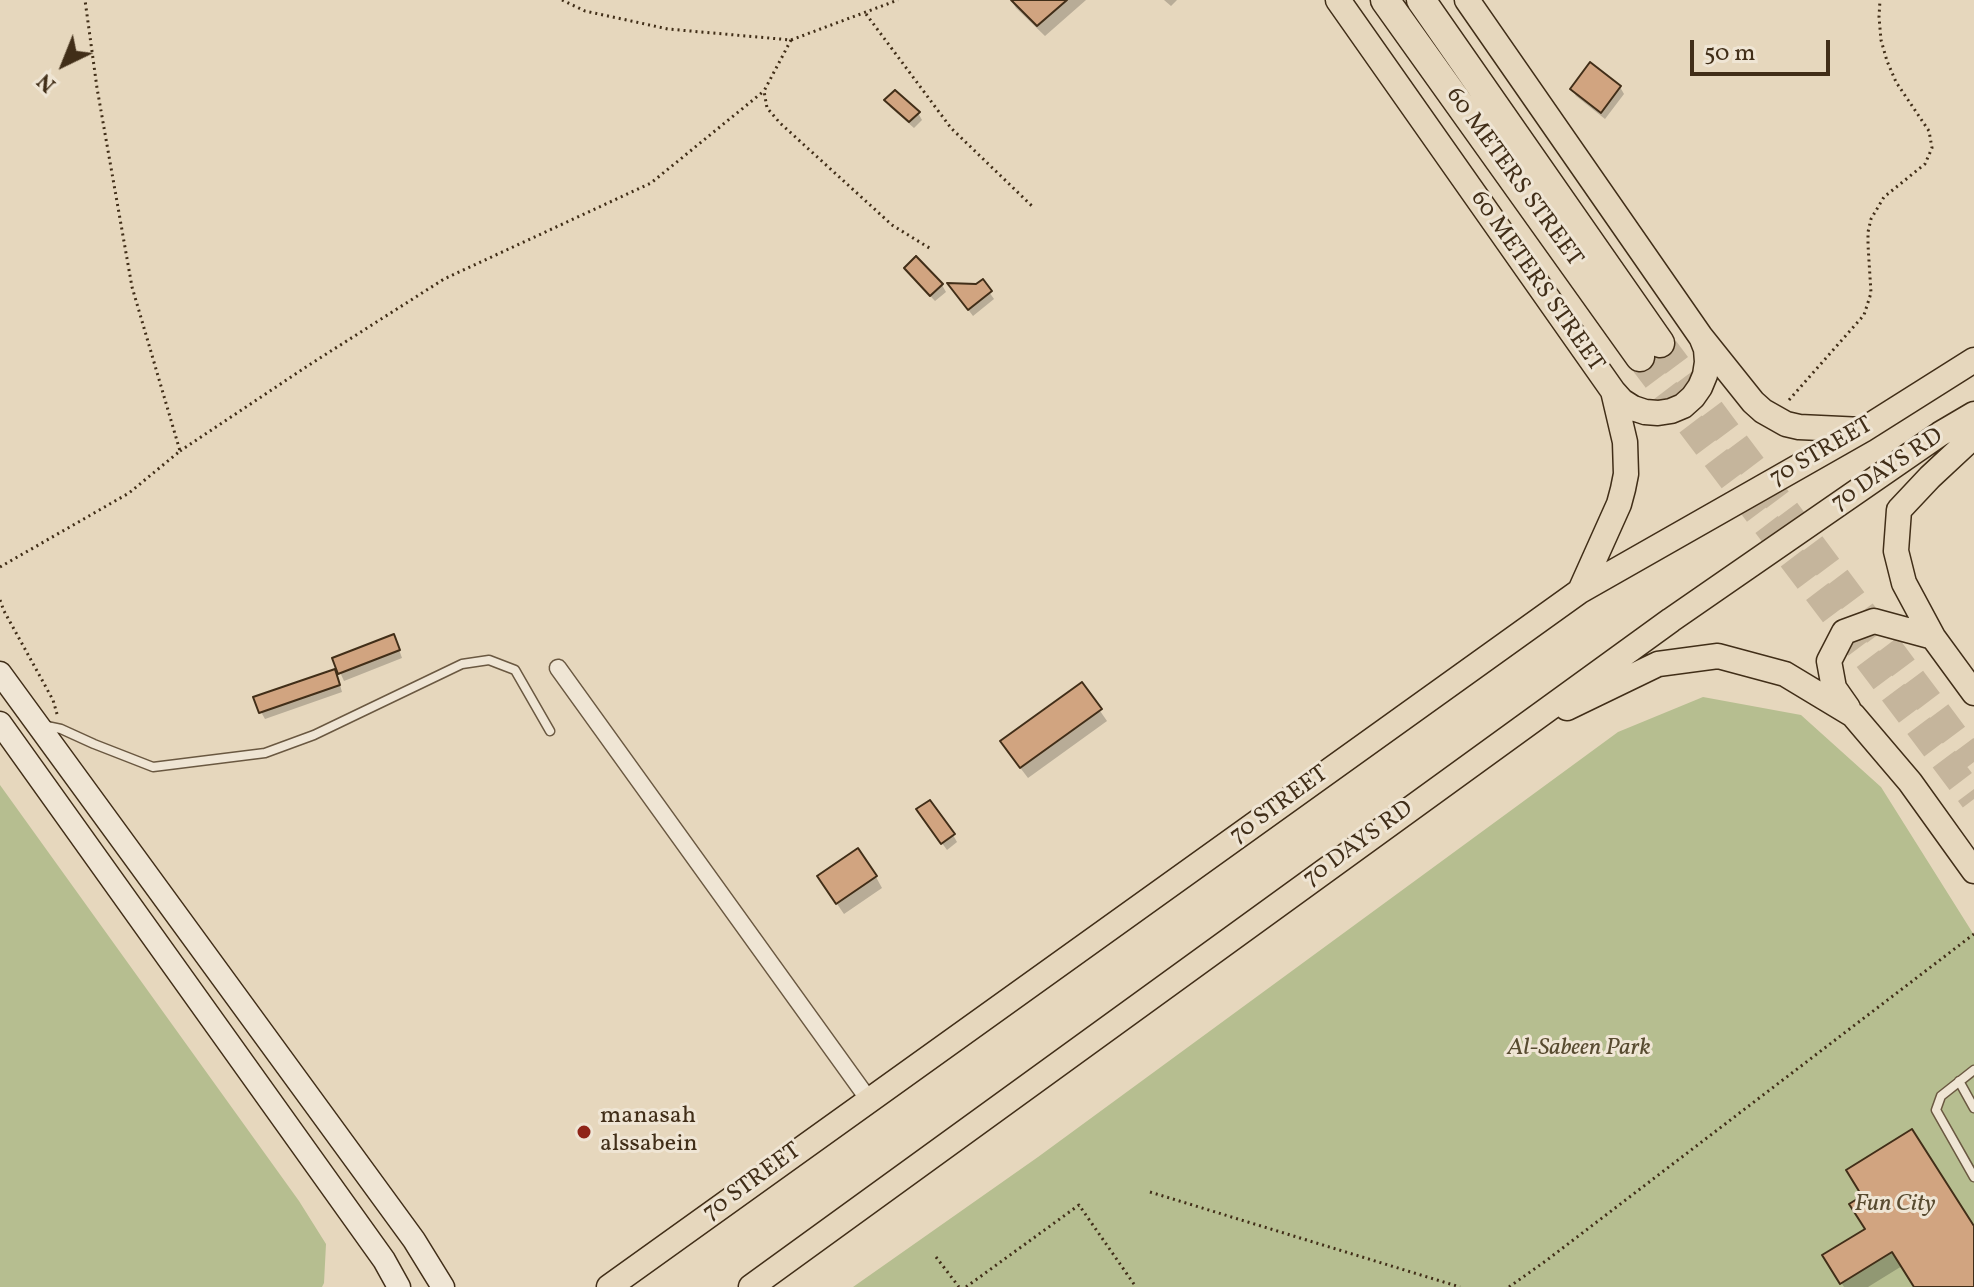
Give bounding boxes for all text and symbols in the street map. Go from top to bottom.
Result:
north arrow [24,24,104,104]
scale bar [1694,24,1834,74]
text: 50 m [1704,37,1756,71]
text: N [31,65,64,99]
street label: 60 METERS STREET [1438,83,1588,273]
street label: 60 METERS STREET [1463,186,1609,378]
street label: 70 STREET [1765,412,1879,494]
street label: 70 DAYS RD [1827,423,1949,519]
street label: 70 STREET [1225,761,1335,851]
street label: 70 DAYS RD [1299,796,1419,894]
park label: Al-Sabeen Park [1507,1036,1651,1064]
place label: manasah alssabein [600,1104,698,1160]
marker: manasah alssabein [575,1123,593,1141]
street label: 70 STREET [698,1138,808,1228]
park label: Fun City [1854,1192,1936,1220]

